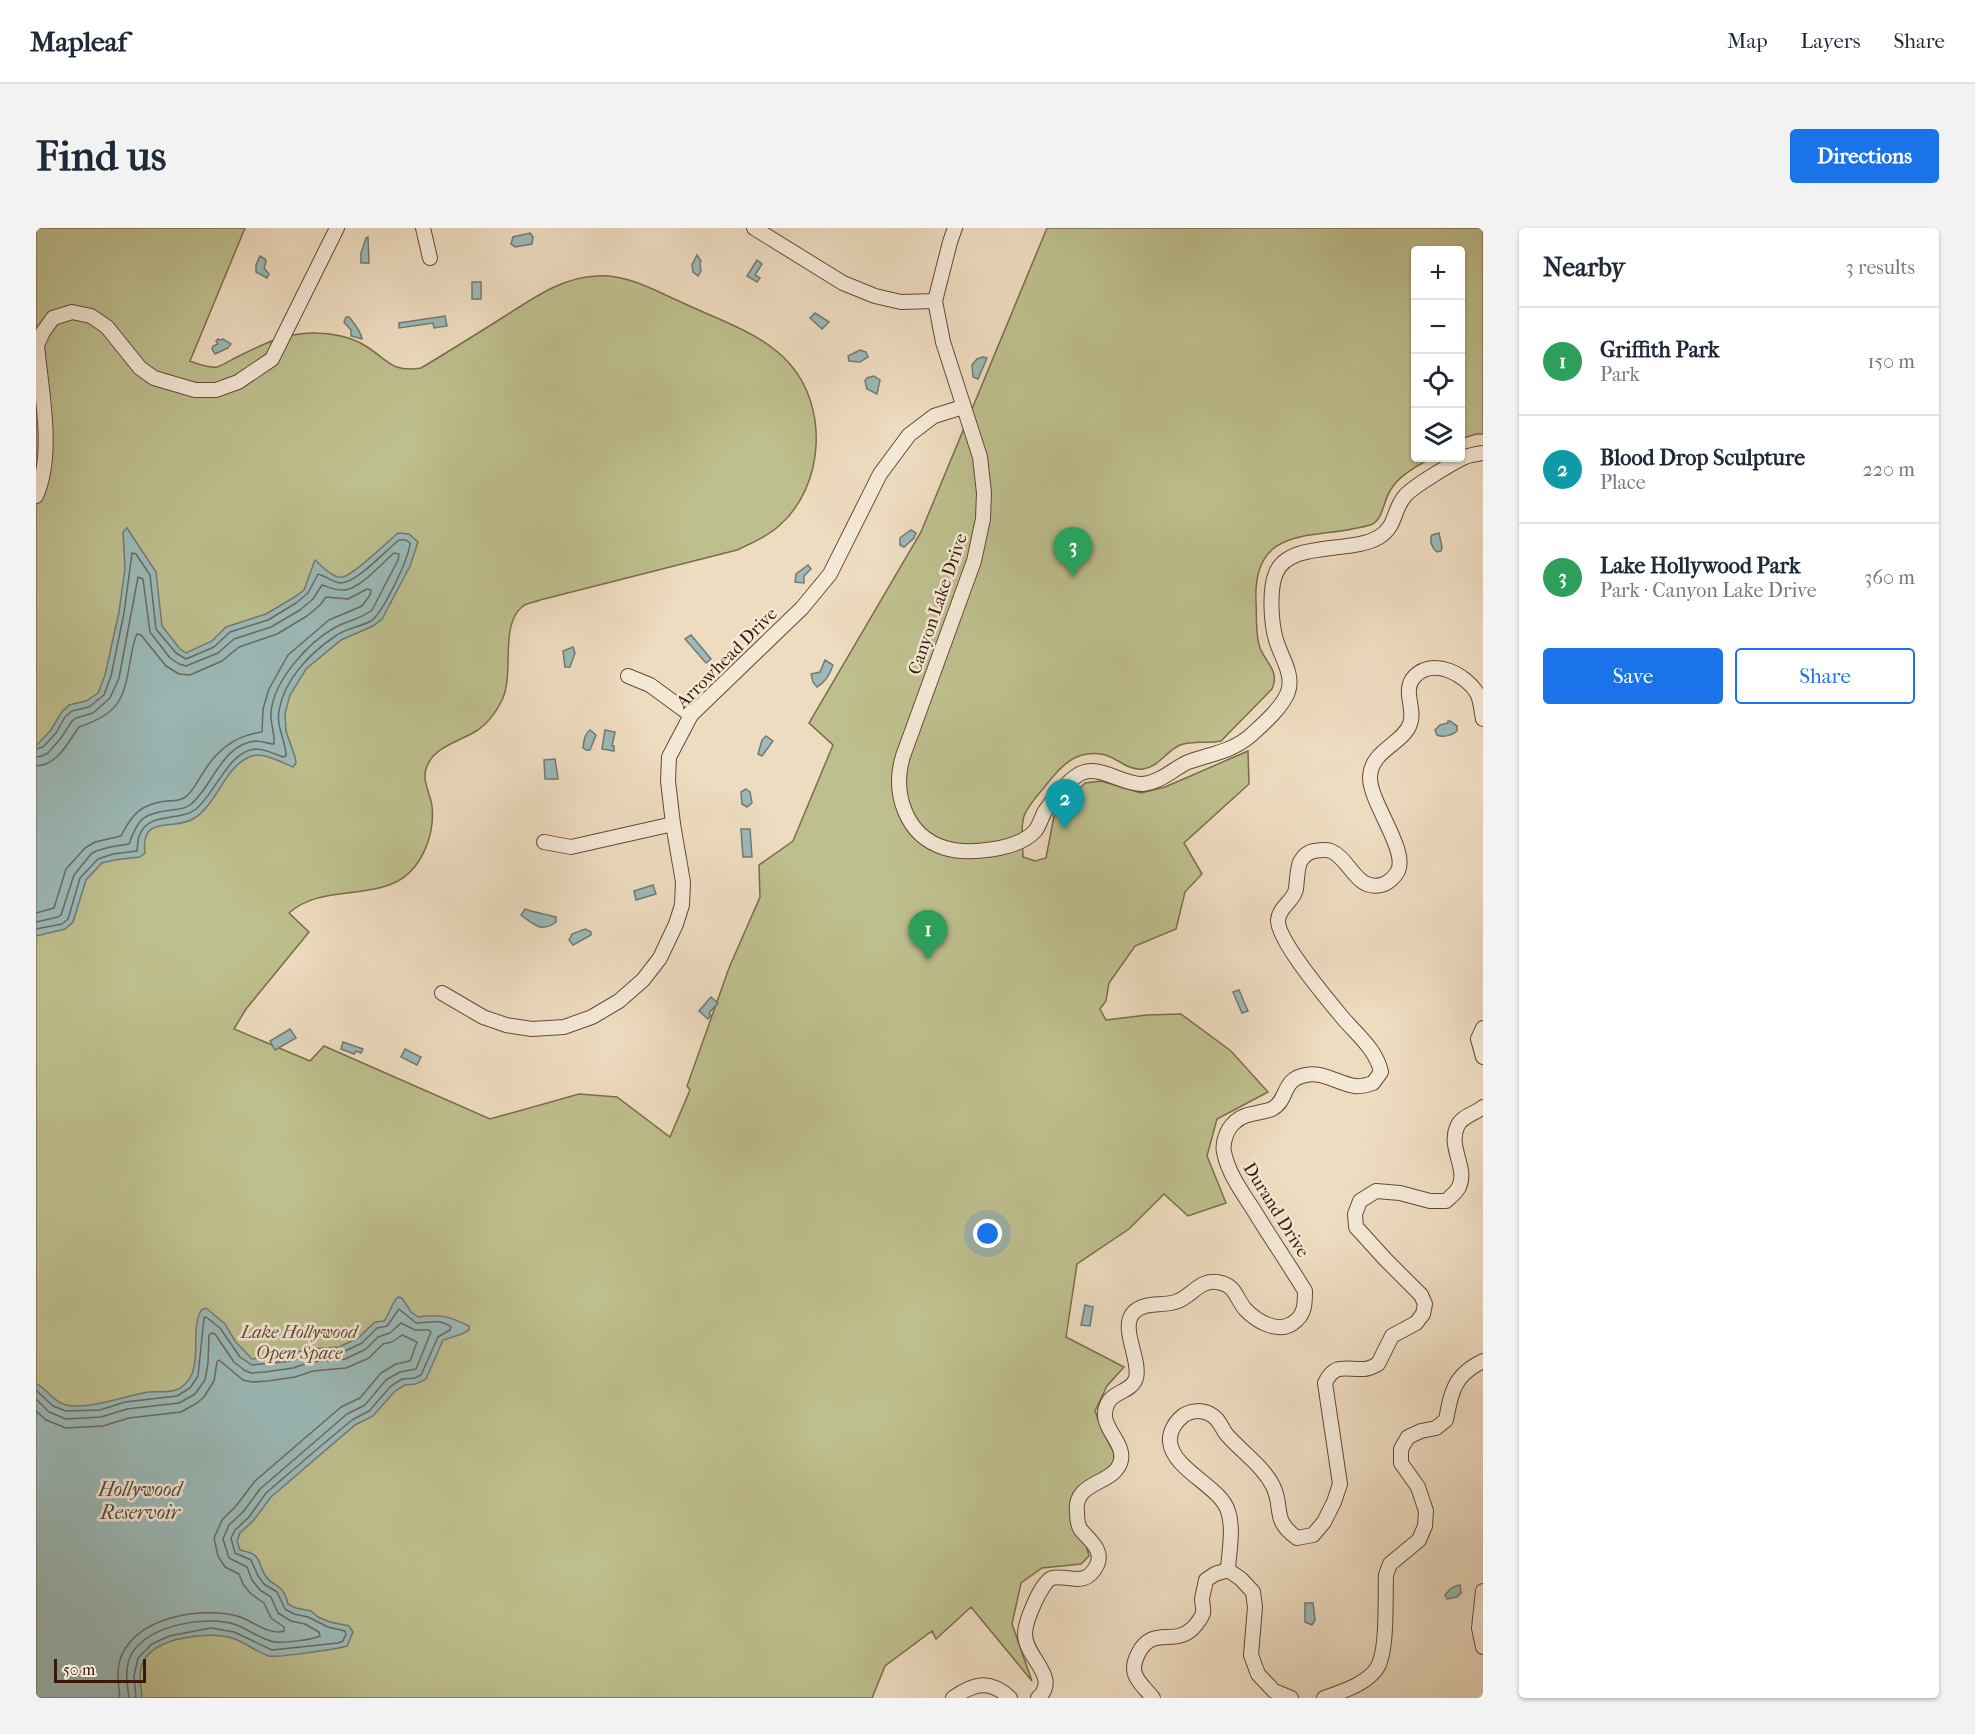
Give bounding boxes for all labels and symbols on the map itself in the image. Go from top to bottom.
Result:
pin: 3 [1054,528,1092,577]
street label: Canyon Lake Drive [904,531,972,677]
street label: Arrowhead Drive [672,603,782,713]
pin: 2 [1046,780,1084,829]
pin: 1 [908,910,948,960]
street label: Durand Drive [1239,1159,1314,1261]
your location [973,1219,1002,1248]
park label: Lake Hollywood Open Space [239,1322,360,1364]
water label: Hollywood Reservoir [97,1478,184,1524]
scale bar [54,1656,146,1684]

